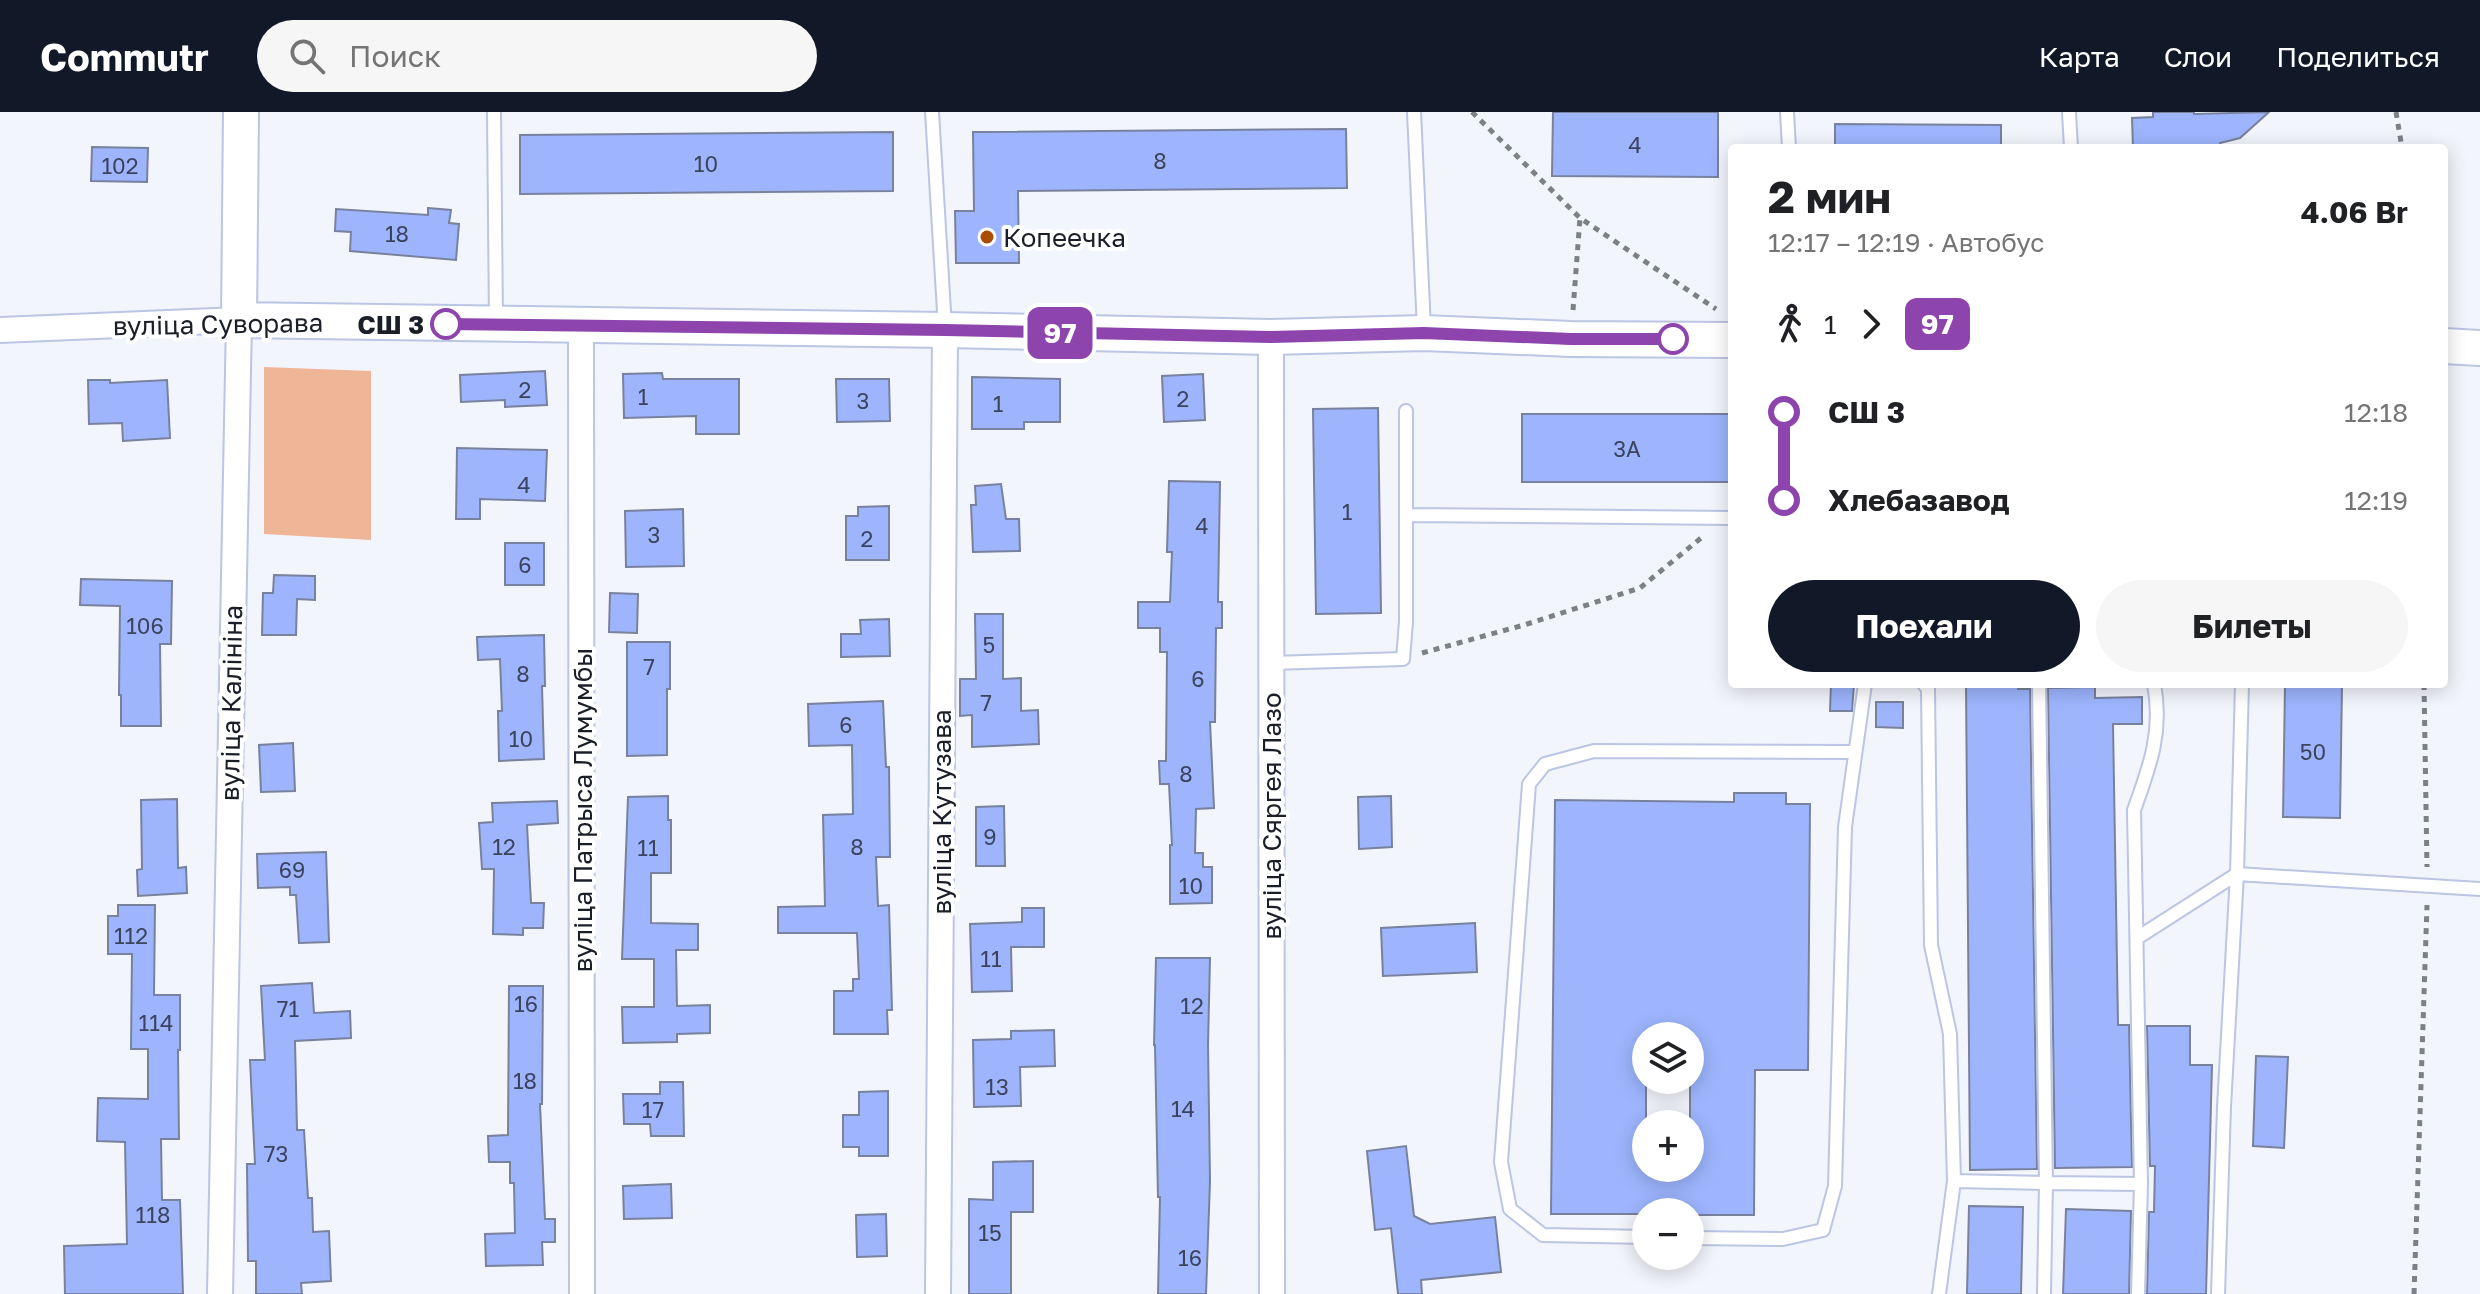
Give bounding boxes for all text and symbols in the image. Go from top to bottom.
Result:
search box [257,20,817,92]
text: Commutr [40,34,209,79]
icon: search [285,34,329,78]
text: Поиск [349,38,441,74]
text: Карта [2039,40,2120,73]
text: Слои [2164,40,2232,73]
text: Поделиться [2276,40,2440,73]
house number: 4 [1628,131,1642,158]
house number: 8 [1153,147,1167,174]
house number: 10 [694,150,718,177]
house number: 102 [101,152,139,179]
text: 2 мин [1768,170,1891,223]
text: 4.06 Br [2301,194,2408,230]
house number: 18 [385,220,409,247]
place label: Копеечка [1003,222,1126,253]
text: 12:17 – 12:19 · Автобус [1768,227,2044,258]
marker: Копеечка [978,228,996,246]
icon: walk [1768,302,1812,346]
icon: forward [1849,302,1893,346]
street label: вуліца Суворава [112,307,324,341]
line badge: 97 [1024,307,1096,359]
text: 97 [1921,307,1954,340]
place label: СШ 3 [357,309,424,340]
marker: СШ 3 [431,309,461,339]
text: 1 [1824,309,1837,340]
text: 97 [1043,316,1077,349]
unlabelled marker [1658,324,1688,354]
house number: 2 [519,376,531,403]
house number: 1 [638,383,649,410]
house number: 2 [1177,385,1189,412]
house number: 3 [857,387,869,414]
house number: 1 [993,390,1004,417]
text: СШ 3 [1828,394,1905,430]
text: 12:18 [2344,397,2408,428]
house number: 3А [1613,435,1641,462]
house number: 4 [517,471,531,498]
text: Хлебазавод [1828,482,2009,518]
text: 12:19 [2344,485,2408,516]
house number: 1 [1342,498,1353,525]
house number: 4 [1195,512,1209,539]
house number: 3 [648,521,660,548]
house number: 2 [861,525,873,552]
house number: 6 [518,551,532,578]
button: Поехали [1768,580,2080,672]
button: Билеты [2096,580,2408,672]
street label: вуліца Калініна [214,605,248,801]
house number: 106 [126,612,164,639]
house number: 5 [983,631,995,658]
street label: вуліца Патрыса Лумумбы [567,648,598,972]
house number: 7 [643,653,655,680]
house number: 8 [516,660,530,687]
house number: 6 [1191,665,1205,692]
house number: 7 [980,689,992,716]
street label: вуліца Сяргея Лазо [1256,692,1287,940]
street label: вуліца Кутузава [926,709,957,915]
house number: 6 [839,711,853,738]
house number: 10 [509,725,533,752]
house number: 50 [2300,738,2326,765]
house number: 8 [1179,760,1193,787]
house number: 9 [983,823,997,850]
house number: 12 [492,833,516,860]
house number: 8 [850,833,864,860]
house number: 11 [637,834,659,861]
house number: 69 [279,856,305,883]
house number: 10 [1179,872,1203,899]
house number: 112 [114,922,148,949]
house number: 11 [980,945,1002,972]
house number: 16 [514,990,538,1017]
house number: 12 [1180,992,1204,1019]
house number: 71 [277,995,299,1022]
house number: 114 [139,1009,173,1036]
map controls [1632,1022,1704,1270]
button: layers [1632,1022,1704,1094]
house number: 18 [513,1067,537,1094]
house number: 13 [985,1073,1009,1100]
house number: 14 [1171,1095,1195,1122]
house number: 17 [642,1096,664,1123]
button: + [1632,1110,1704,1182]
house number: 73 [264,1140,288,1167]
button: − [1632,1198,1704,1270]
house number: 118 [136,1201,170,1228]
house number: 15 [978,1219,1002,1246]
house number: 16 [1178,1244,1202,1271]

